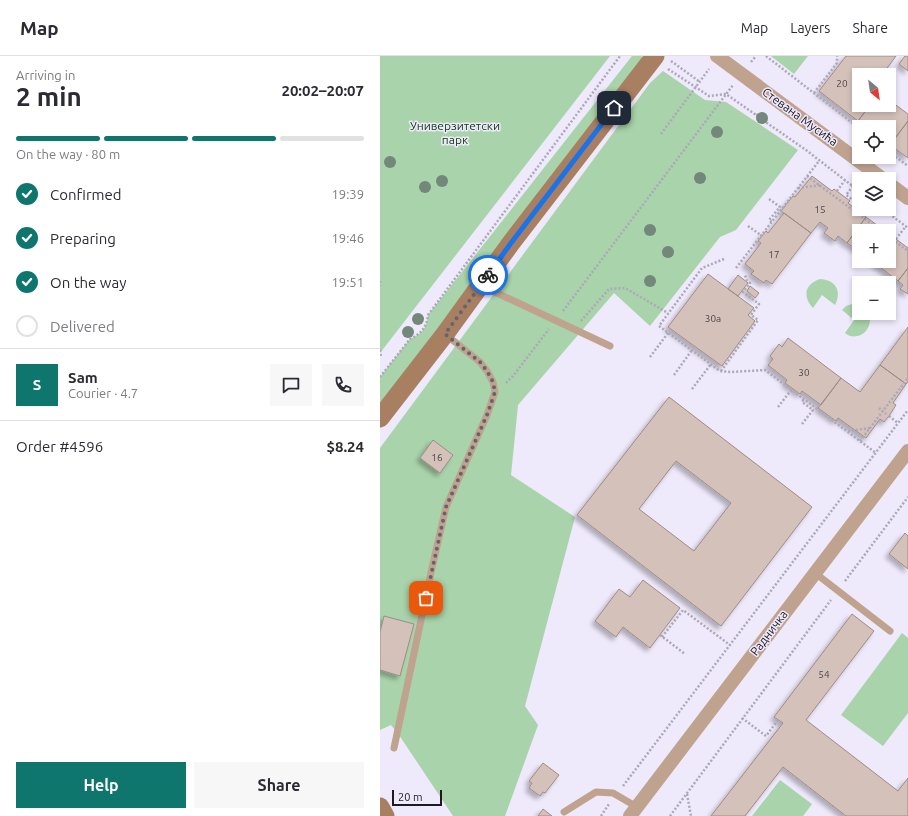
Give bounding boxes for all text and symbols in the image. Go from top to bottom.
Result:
text: Map [20,17,59,39]
text: Map [741,20,768,36]
text: Layers [790,20,830,36]
text: Share [852,20,888,36]
text: Arriving in [16,68,75,82]
north arrow [852,68,896,112]
map controls [852,68,896,320]
house number: 20 [836,78,848,89]
text: 2 min [16,82,82,111]
text: 20:02–20:07 [281,82,364,99]
street label: Стевана Мусића [760,85,840,148]
pin [597,91,631,125]
icon: home [603,97,625,119]
park label: Универзитетски парк [410,119,500,146]
button: locate [852,120,896,164]
text: On the way · 80 m [16,147,120,161]
button: layers [852,172,896,216]
icon: check [16,183,38,205]
text: Confirmed [50,186,122,203]
text: 19:39 [331,187,364,201]
house number: 15 [814,204,826,215]
button: + [852,224,896,268]
icon: check [16,227,38,249]
text: Preparing [50,230,116,247]
text: 19:46 [331,231,364,245]
house number: 17 [768,249,780,260]
courier [468,255,508,295]
icon: bike [477,264,499,286]
icon: check [16,271,38,293]
text: On the way [50,274,126,291]
text: 19:51 [331,275,364,289]
button: − [852,276,896,320]
house number: 30a [705,313,721,324]
text: Delivered [50,318,115,335]
button: chat [270,364,312,406]
button: phone [322,364,364,406]
house number: 30 [798,367,810,378]
text: Sam [68,369,98,386]
text: S [33,376,41,393]
text: Courier · 4.7 [68,386,138,400]
text: Order #4596 [16,438,103,455]
text: $8.24 [326,438,364,455]
house number: 16 [431,452,443,463]
pin [409,581,443,615]
icon: bag [415,587,437,609]
street label: Радничка [747,608,790,658]
house number: 54 [818,669,830,680]
button: Help [16,762,186,808]
button: Share [194,762,364,808]
scale bar [392,788,442,807]
text: 20 m [398,791,422,803]

